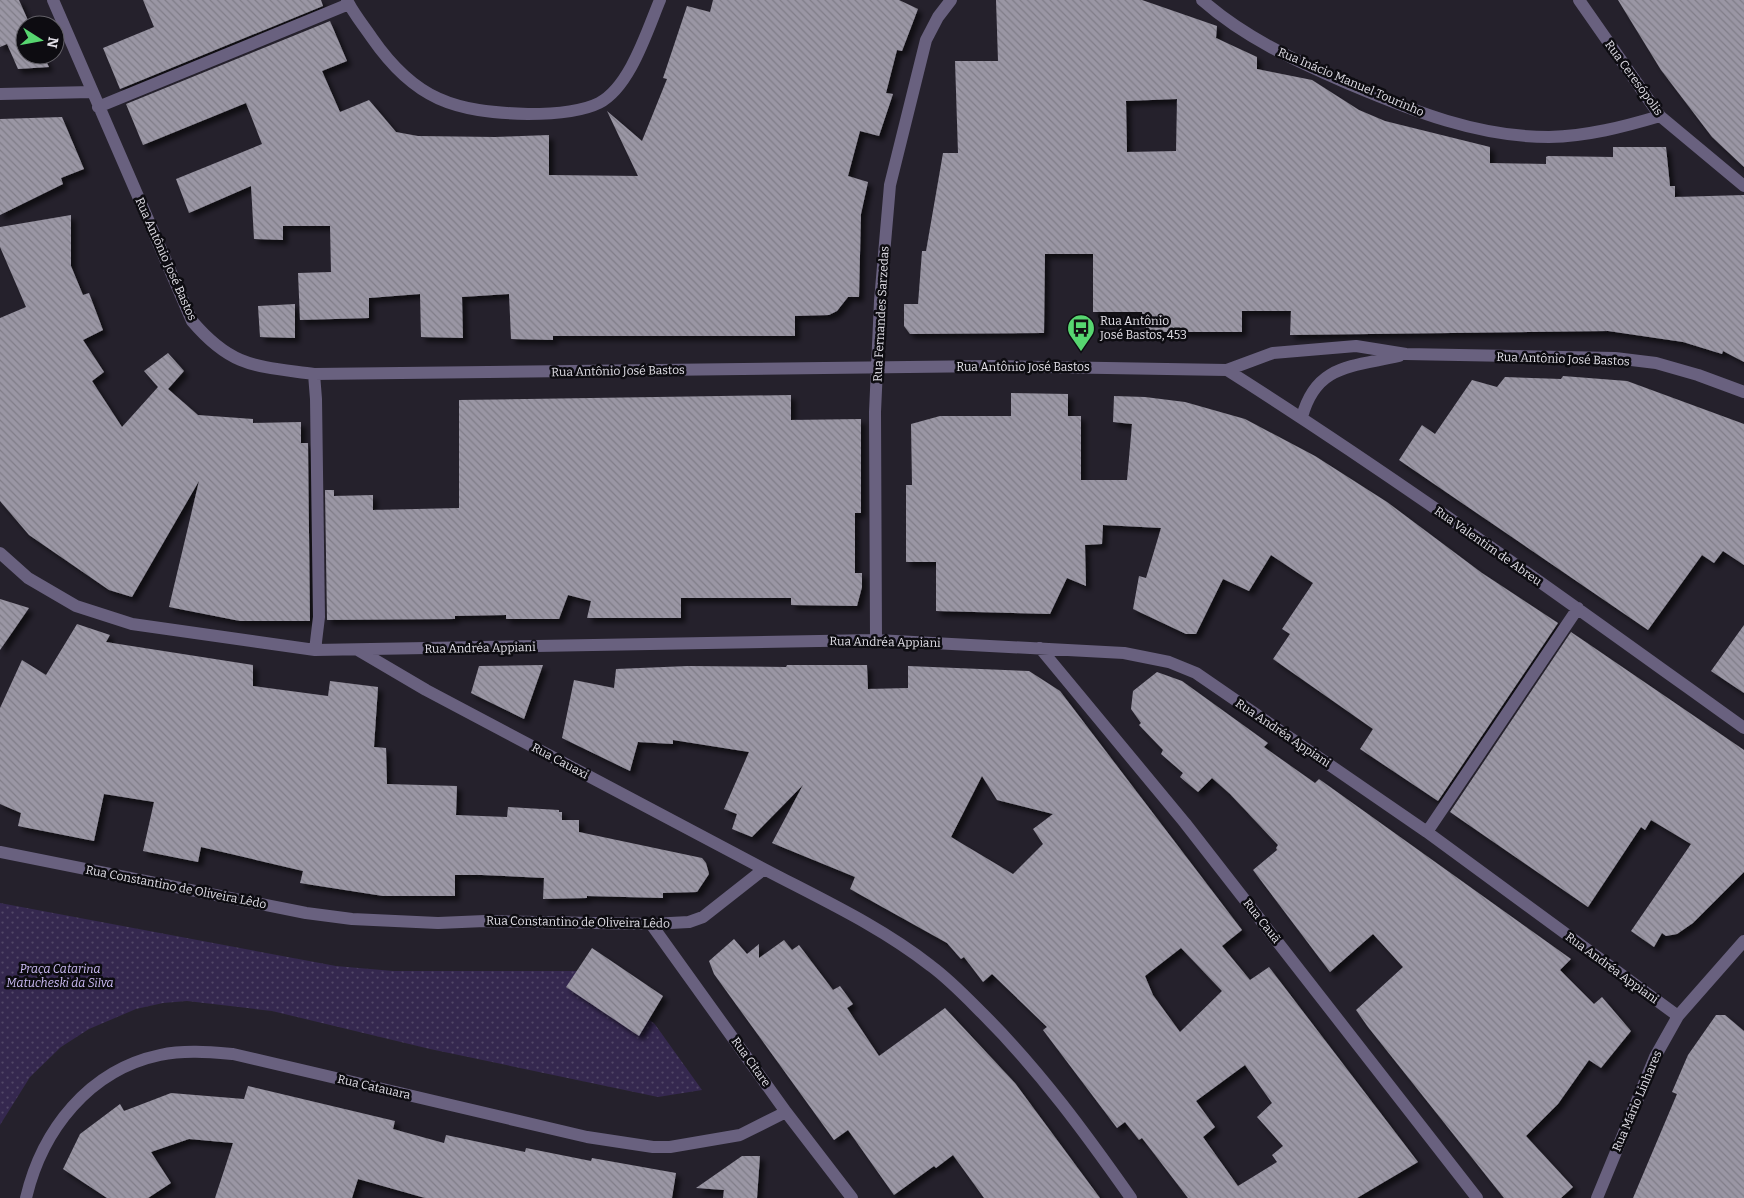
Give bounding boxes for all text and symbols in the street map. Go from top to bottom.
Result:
north arrow [15,15,65,65]
text: N [43,35,62,49]
street label: Rua Ceresópolis [1602,38,1666,118]
street label: Rua Inácio Manuel Tourinho [1276,45,1426,119]
street label: Rua Antônio José Bastos [132,195,200,323]
street label: Rua Fernandes Sarzedas [870,245,892,382]
bus stop icon: Rua Antônio José Bastos, 453 [1066,313,1096,352]
place label: Rua Antônio José Bastos, 453 [1099,314,1187,342]
street label: Rua Antônio José Bastos [1496,350,1630,368]
street label: Rua Antônio José Bastos [956,360,1090,374]
street label: Rua Antônio José Bastos [551,363,685,379]
street label: Rua Valentim de Abreu [1432,504,1545,589]
street label: Rua Andréa Appiani [829,634,941,650]
street label: Rua Andréa Appiani [424,640,536,656]
street label: Rua Andréa Appiani [1233,696,1333,770]
street label: Rua Cauaxi [529,740,591,782]
street label: Rua Constantino de Oliveira Lêdo [84,863,268,911]
street label: Rua Cauã [1240,896,1284,946]
street label: Rua Constantino de Oliveira Lêdo [486,913,670,931]
street label: Rua Andréa Appiani [1563,930,1662,1007]
park label: Praça Catarina Matucheski da Silva [6,962,114,990]
street label: Rua Citare [728,1035,774,1089]
street label: Rua Mário Linhares [1609,1048,1665,1154]
street label: Rua Catauara [336,1072,412,1102]

